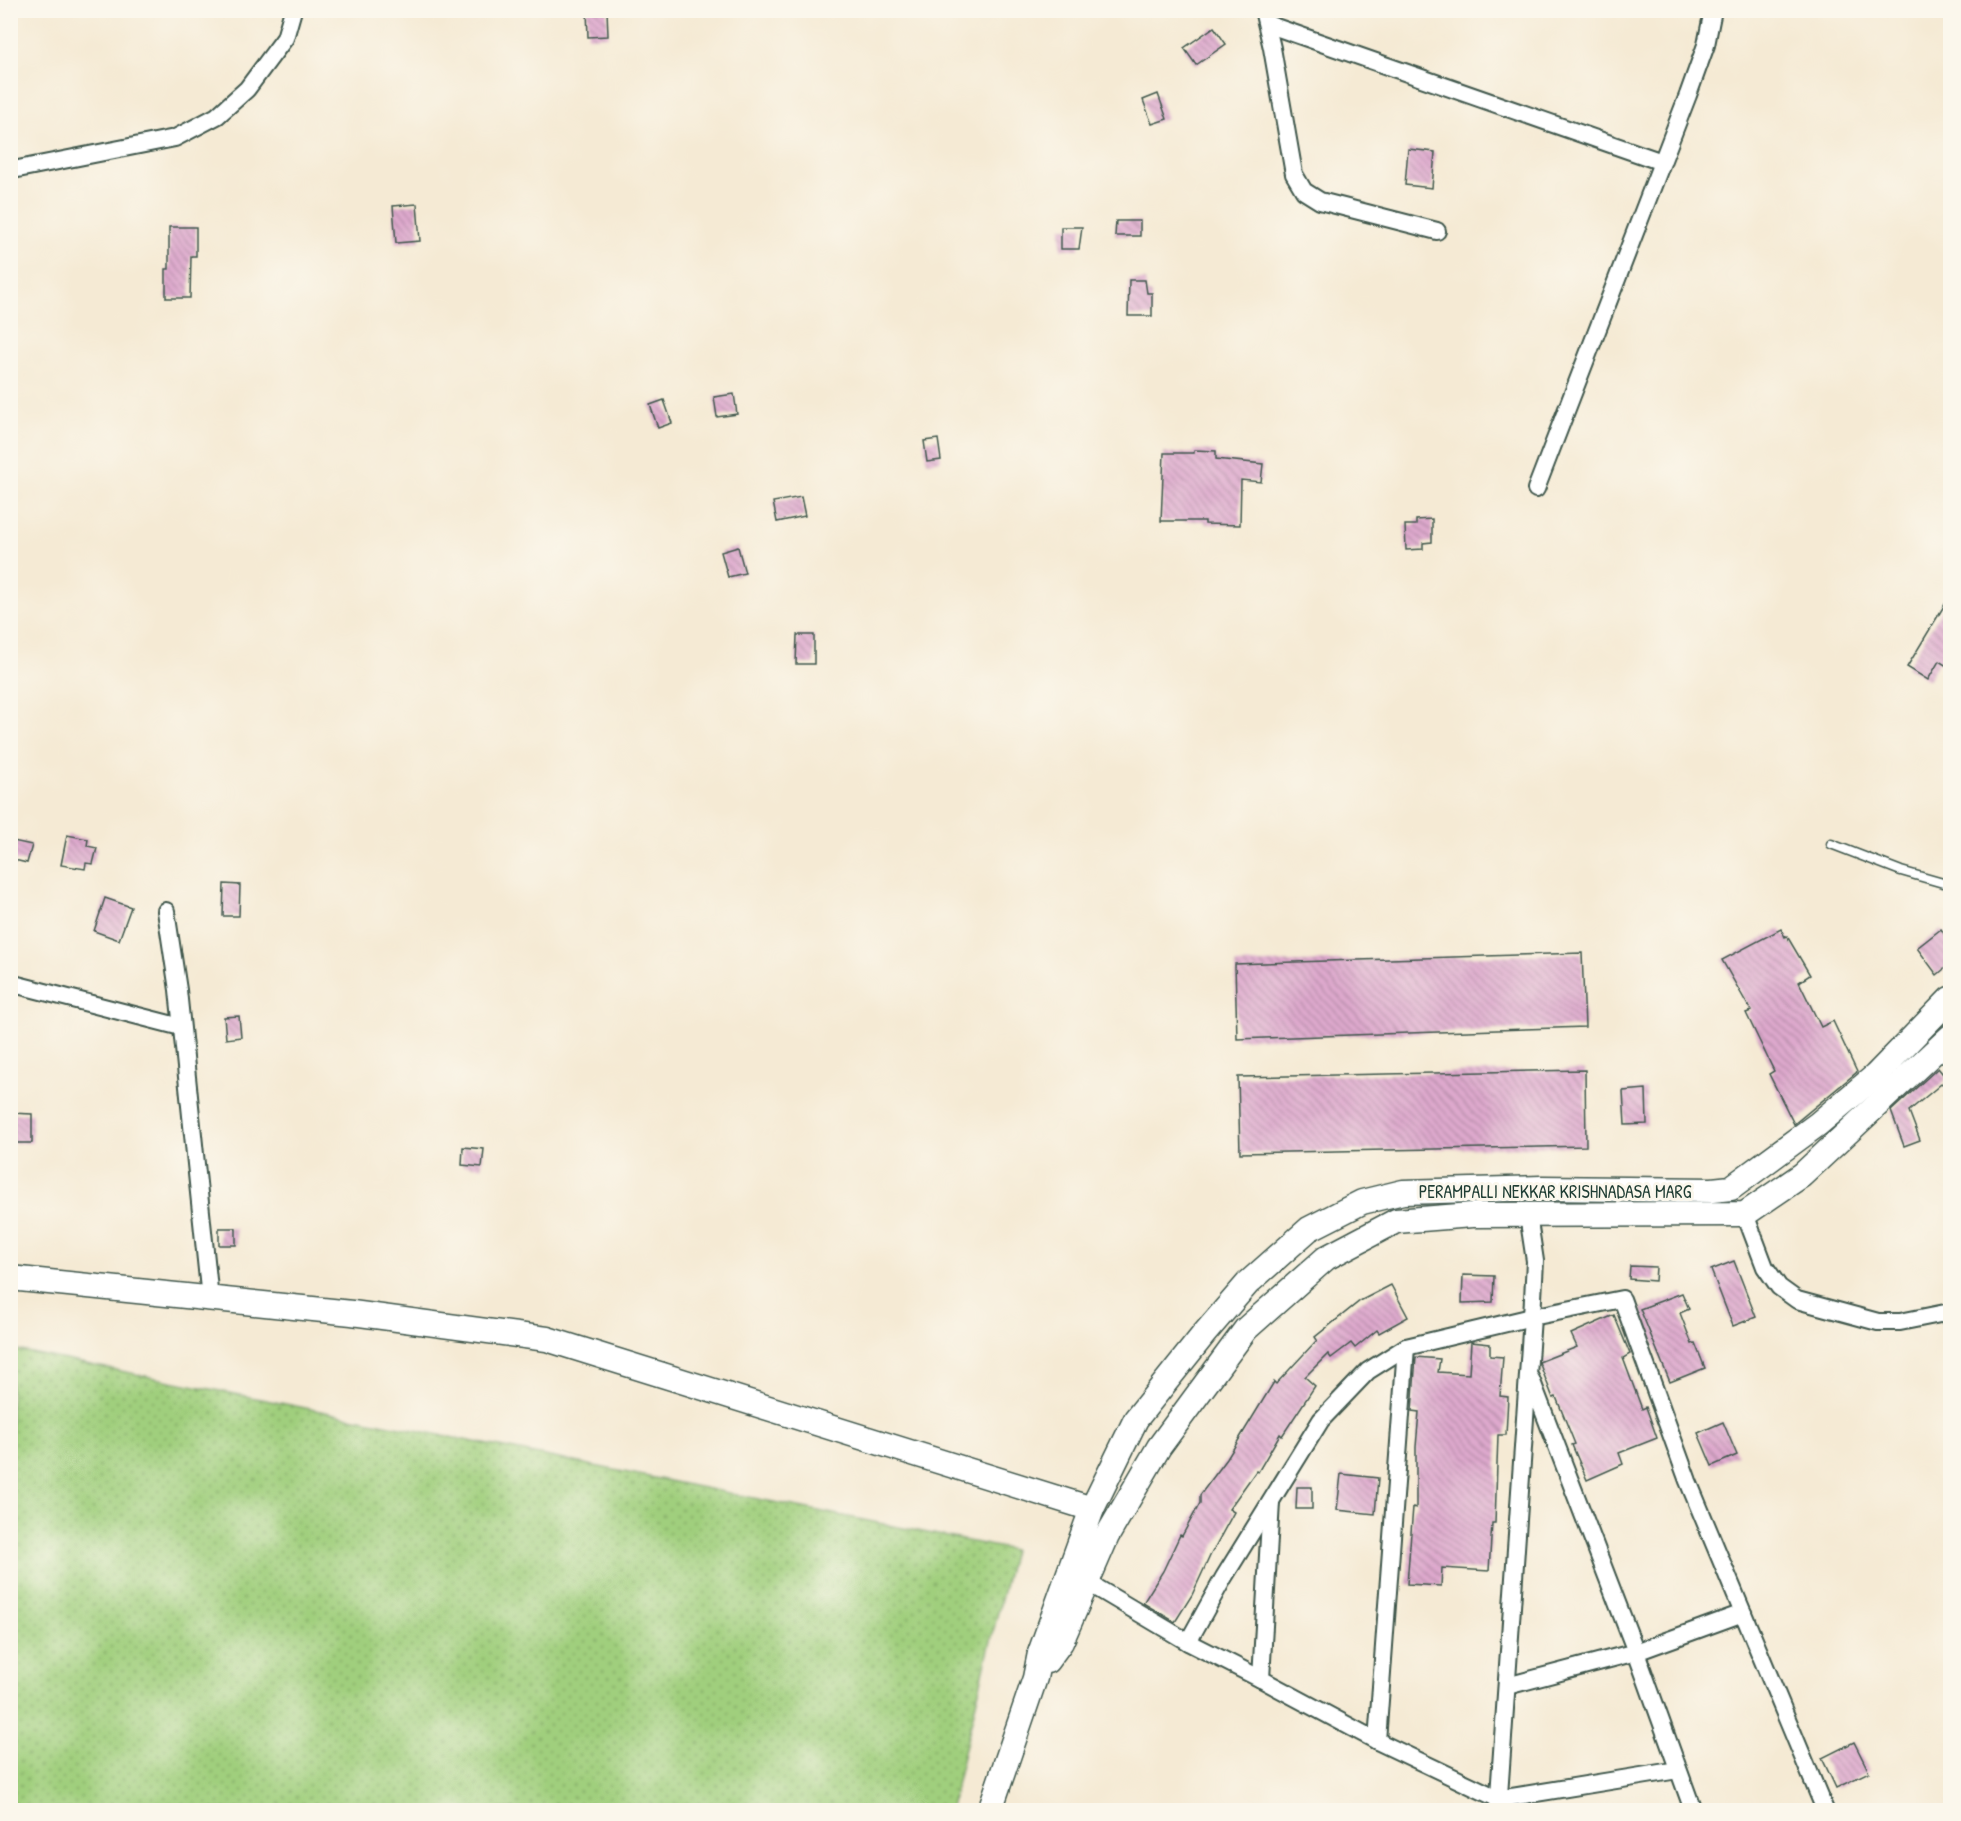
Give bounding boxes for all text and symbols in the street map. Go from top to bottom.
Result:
street label: PERAMPALLI NEKKAR KRISHNADASA MARG [1419,1179,1692,1204]

